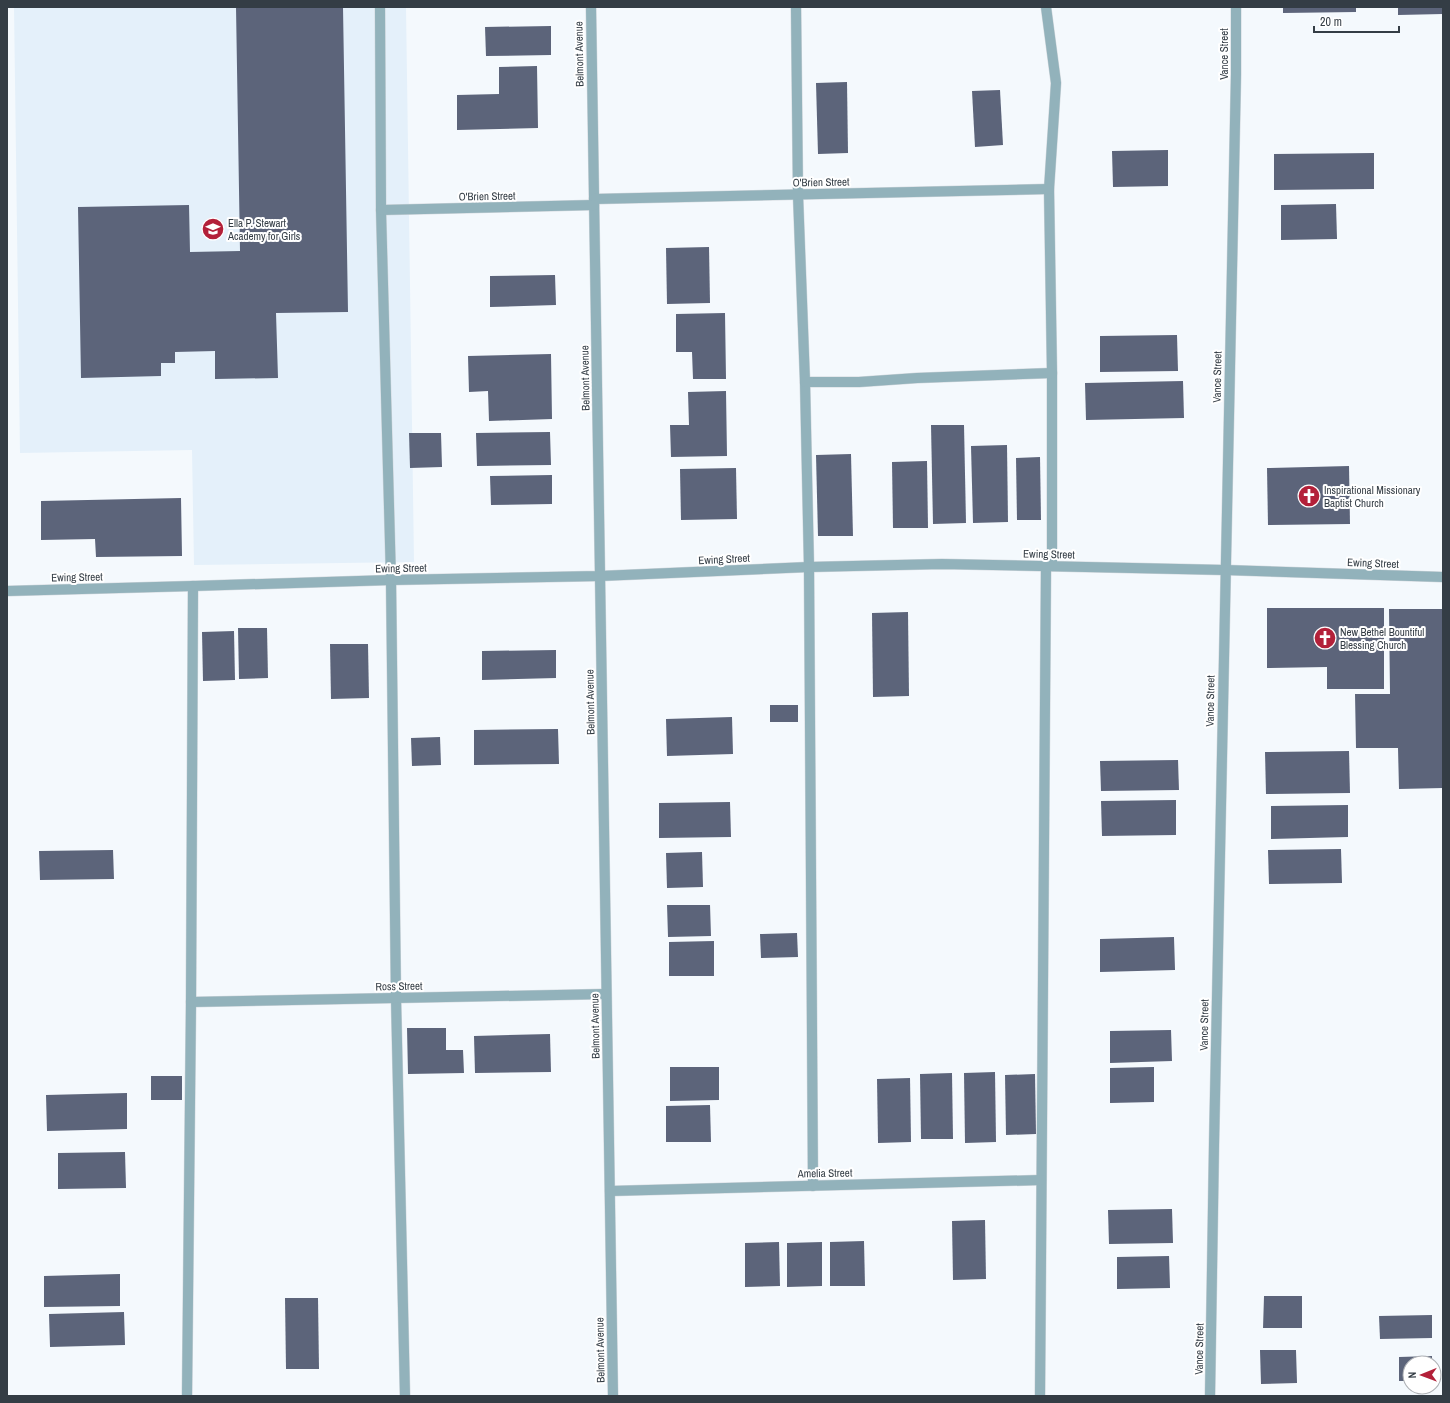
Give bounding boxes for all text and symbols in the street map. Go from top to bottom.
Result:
scale bar [1314,8,1399,34]
text: 20 m [1320,14,1342,30]
street label: Belmont Avenue [571,21,587,87]
street label: Vance Street [1217,28,1231,80]
street label: O'Brien Street [792,174,850,189]
street label: O'Brien Street [458,188,516,203]
school or university icon: Ella P. Stewart Academy for Girls [200,216,226,242]
place label: Ella P. Stewart Academy for Girls [227,216,301,243]
street label: Belmont Avenue [577,345,593,411]
street label: Vance Street [1210,351,1224,403]
church icon: Inspirational Missionary Baptist Church [1296,483,1322,509]
place label: Inspirational Missionary Baptist Church [1324,483,1421,510]
street label: Ewing Street [1023,547,1075,561]
street label: Ewing Street [698,551,751,567]
street label: Ewing Street [1347,555,1400,571]
street label: Ewing Street [375,561,427,575]
street label: Ewing Street [51,570,103,584]
church icon: New Bethel Bountiful Blessing Church [1312,625,1338,651]
place label: New Bethel Bountiful Blessing Church [1340,625,1424,652]
street label: Belmont Avenue [582,669,598,735]
street label: Vance Street [1203,675,1217,727]
street label: Ross Street [375,979,423,993]
street label: Belmont Avenue [587,993,603,1059]
street label: Vance Street [1197,999,1211,1051]
street label: Amelia Street [797,1166,853,1180]
street label: Belmont Avenue [592,1317,608,1383]
street label: Vance Street [1192,1323,1206,1375]
north arrow [1402,1355,1442,1395]
text: N [1405,1372,1419,1379]

